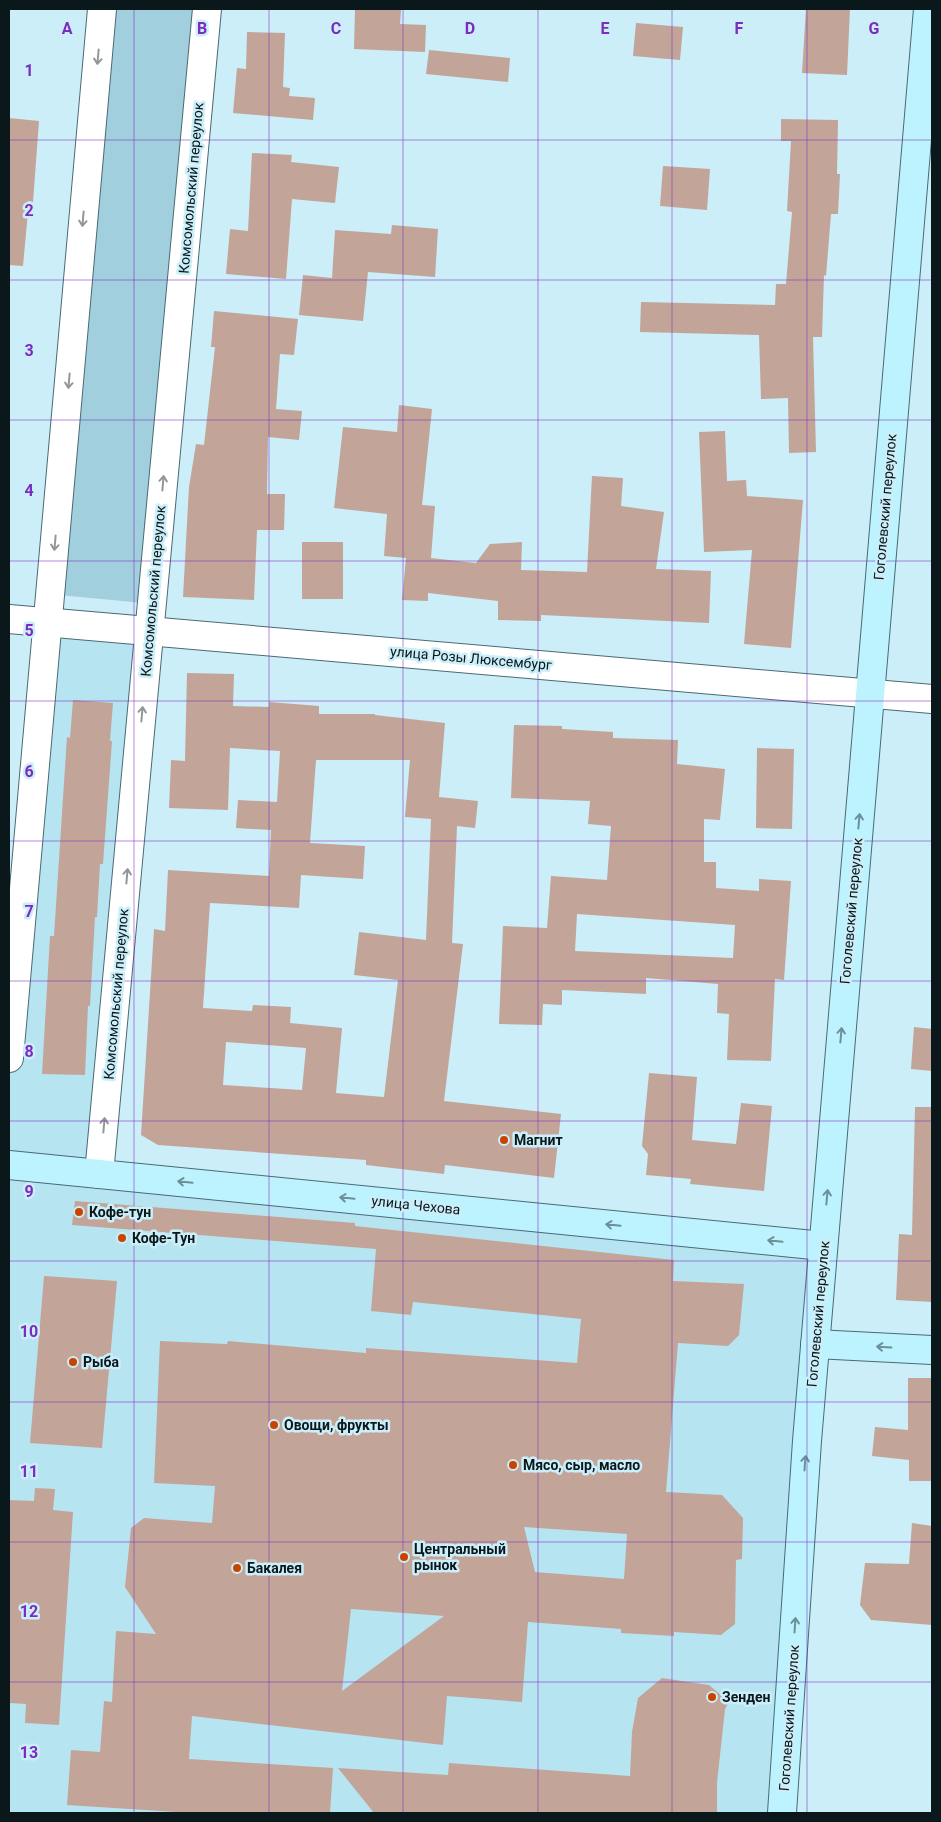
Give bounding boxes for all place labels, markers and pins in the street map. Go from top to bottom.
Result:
place label: Магнит [514,1132,563,1148]
marker: Магнит [498,1134,510,1146]
place label: Кофе-тун [89,1204,151,1220]
marker: Кофе-тун [73,1206,85,1218]
place label: Кофе-Тун [132,1230,195,1246]
marker: Кофе-Тун [116,1232,128,1244]
place label: Рыба [83,1354,120,1370]
marker: Рыба [67,1356,79,1368]
place label: Овощи, фрукты [284,1417,389,1433]
marker: Овощи, фрукты [268,1419,280,1431]
place label: Мясо, сыр, масло [523,1457,640,1473]
marker: Мясо, сыр, масло [507,1459,519,1471]
place label: Центральный рынок [414,1541,506,1573]
marker: Центральный рынок [398,1551,410,1563]
place label: Бакалея [247,1560,302,1576]
marker: Бакалея [231,1562,243,1574]
place label: Зенден [722,1689,771,1705]
marker: Зенден [706,1691,718,1703]

